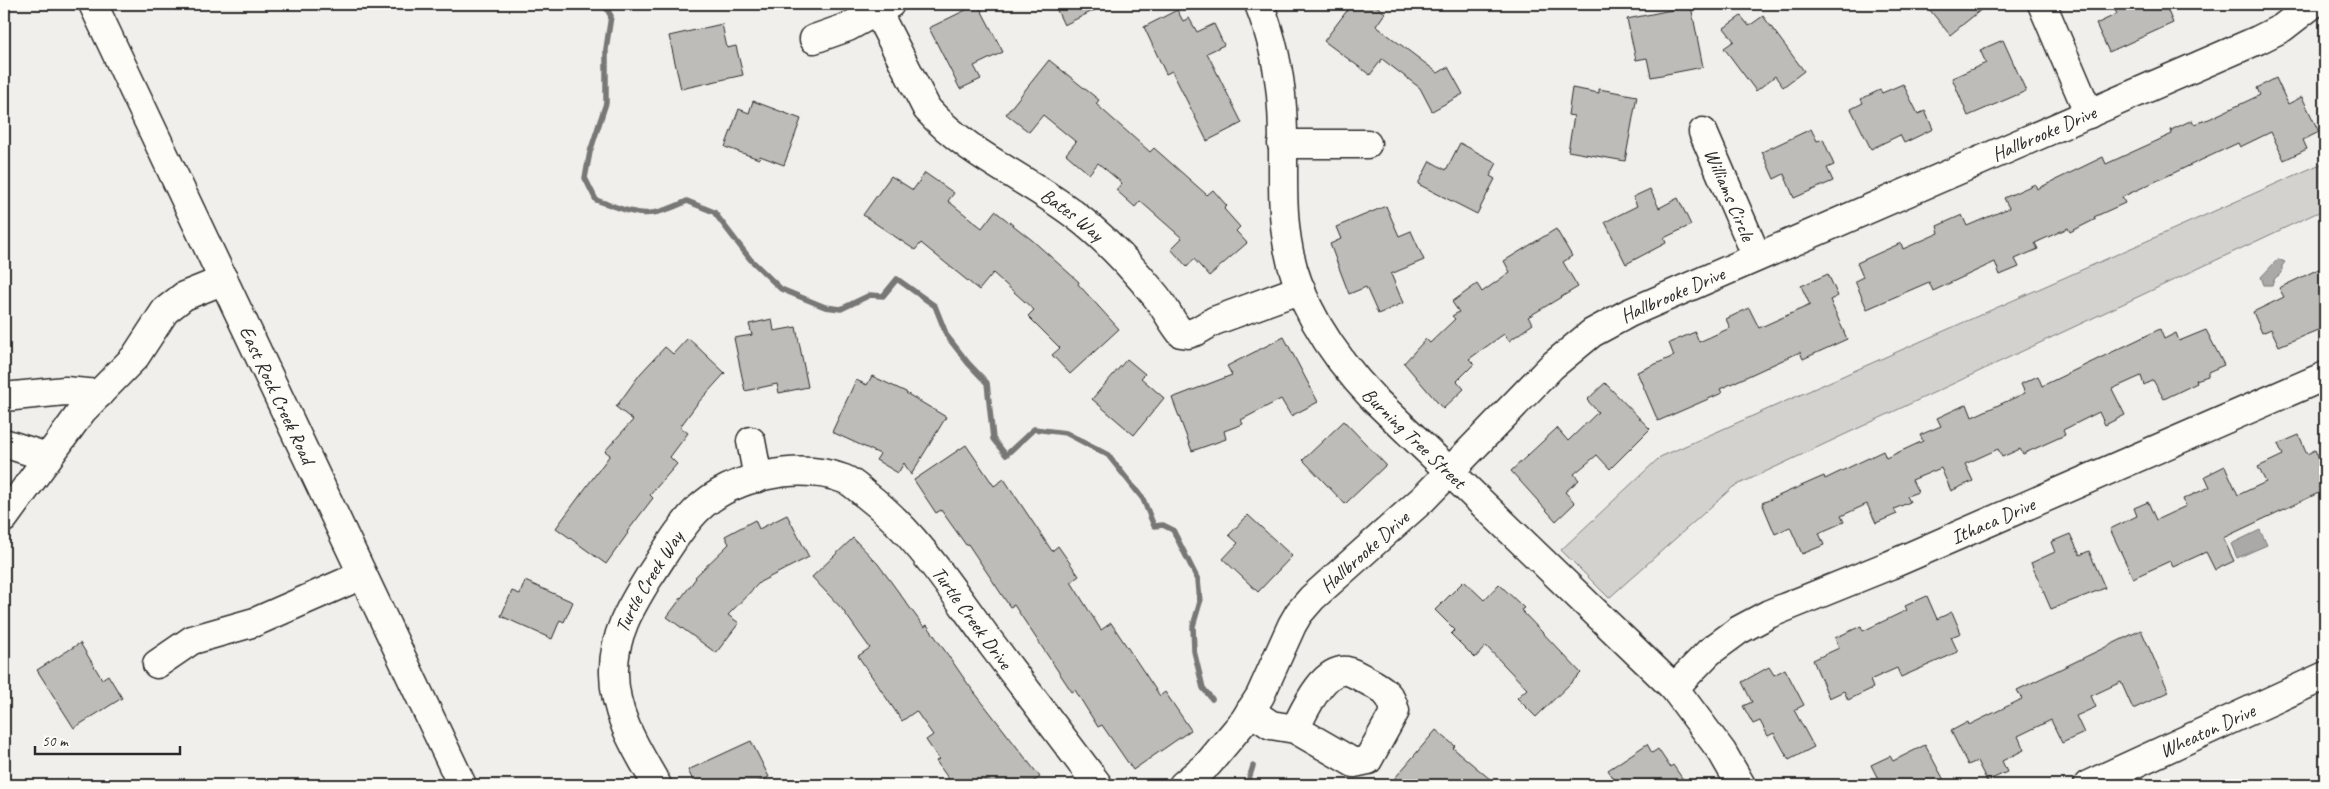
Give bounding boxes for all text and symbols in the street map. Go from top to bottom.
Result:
street label: Hallbrooke Drive [1988,99,2101,167]
street label: Williams Circle [1699,145,1761,246]
street label: Bates Way [1036,183,1111,248]
street label: Hallbrooke Drive [1616,261,1730,328]
street label: East Rock Creek Road [234,322,322,471]
street label: Burning Tree Street [1356,382,1473,496]
street label: Ithaca Drive [1947,491,2040,550]
street label: Hallbrooke Drive [1315,504,1415,598]
street label: Turtle Creek Way [609,524,690,636]
street label: Turtle Creek Drive [926,561,1019,675]
street label: Wheaton Drive [2156,697,2260,763]
scale bar [35,724,180,756]
text: 50 m [42,732,69,751]

